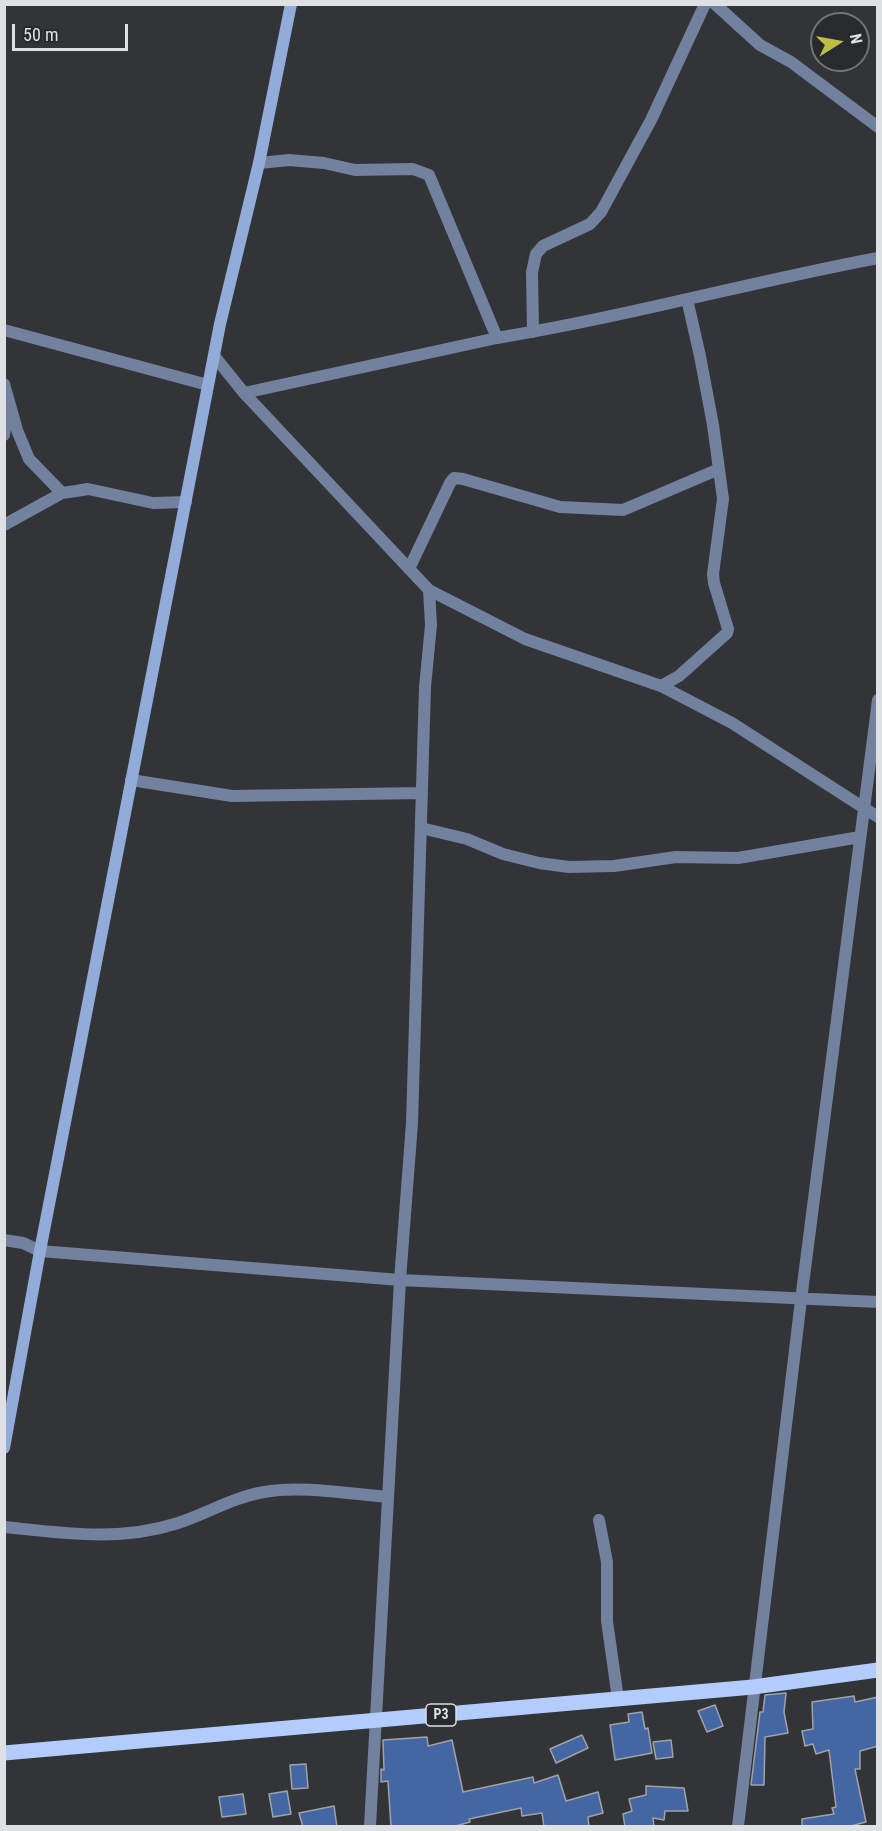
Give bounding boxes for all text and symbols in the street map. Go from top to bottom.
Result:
scale bar [15,12,130,50]
north arrow [810,12,870,72]
text: 50 m [23,24,58,45]
text: N [846,32,866,45]
road number: P3 [426,1704,456,1726]

